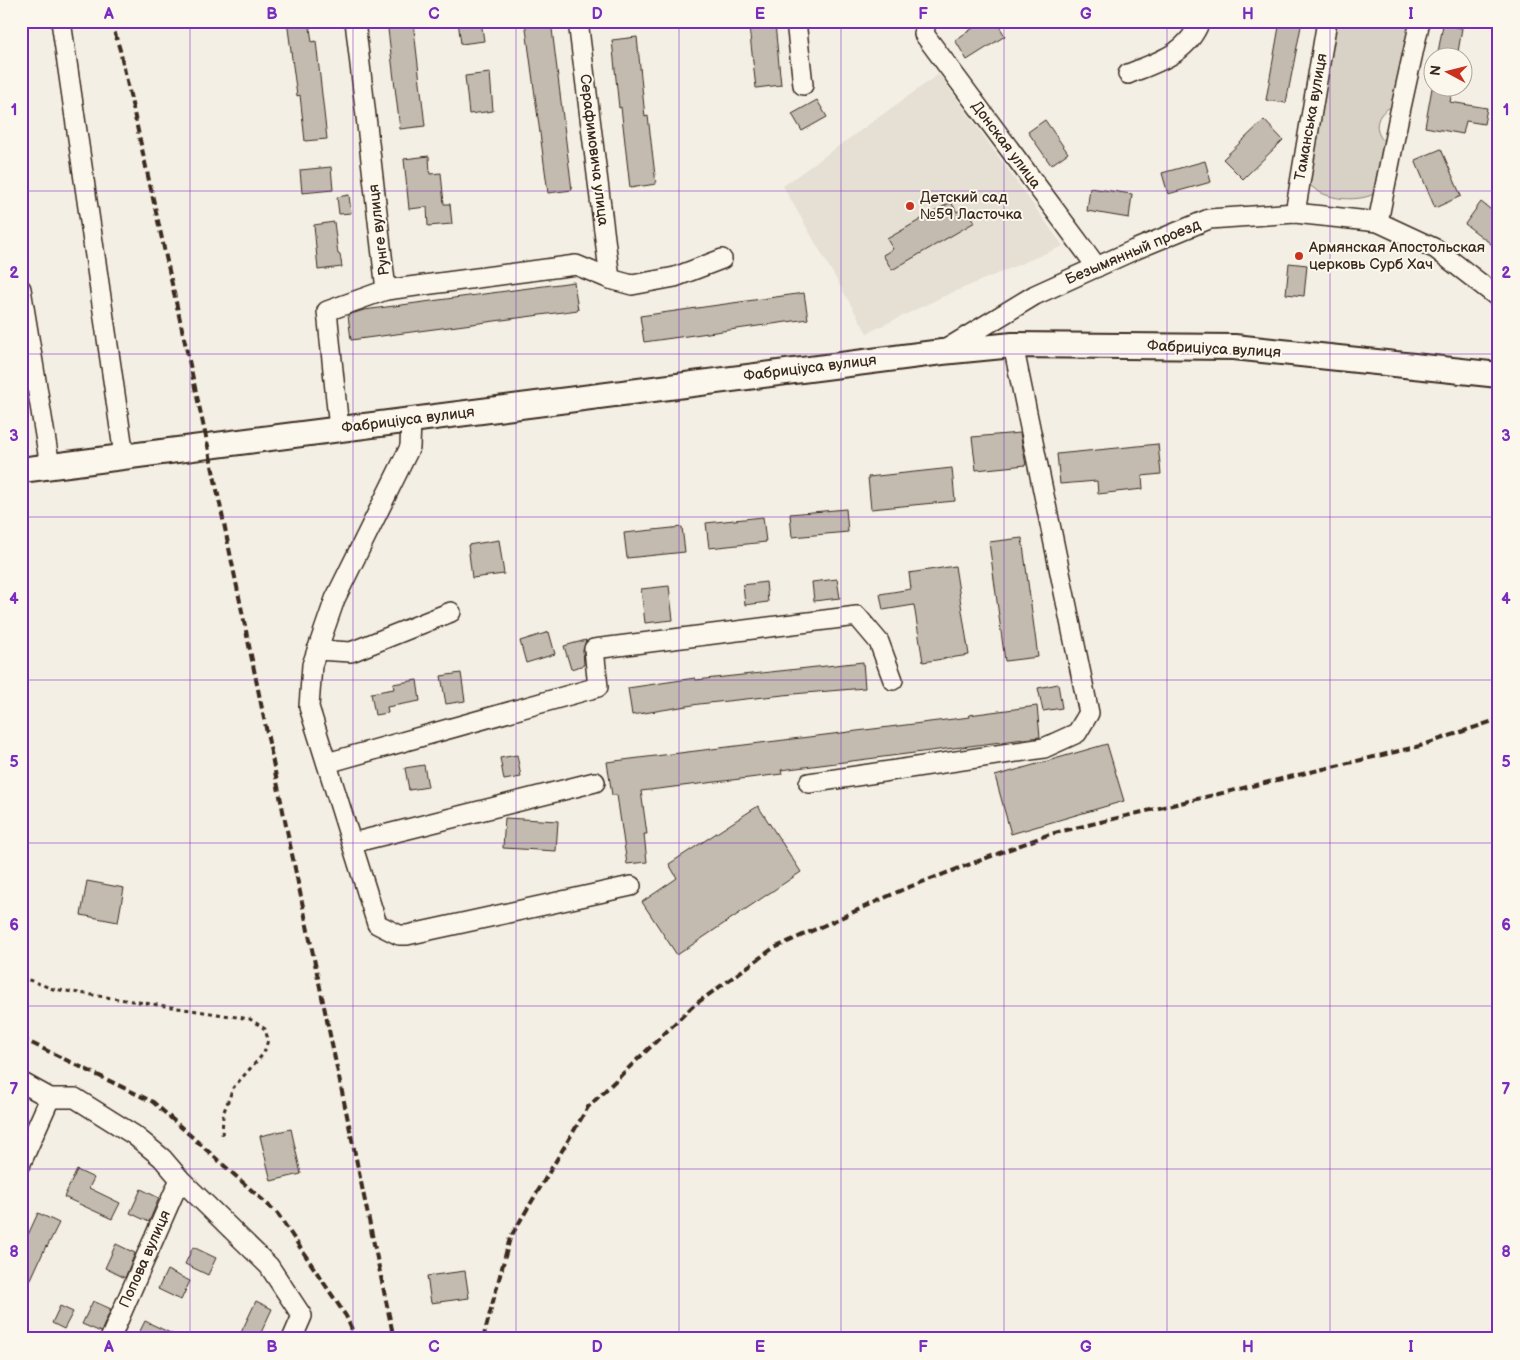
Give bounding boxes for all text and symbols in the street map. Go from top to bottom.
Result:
text: A [103,5,114,24]
text: B [266,5,278,24]
text: C [428,5,440,24]
text: D [591,5,603,24]
text: E [755,5,765,24]
text: F [918,5,928,24]
text: G [1080,5,1092,24]
text: H [1242,5,1254,24]
text: I [1408,5,1414,24]
north arrow [1422,48,1472,98]
street label: Таманська вулиця [1290,52,1332,182]
text: N [1427,64,1445,77]
street label: Серафимовича улица [575,73,613,227]
street label: Донская улица [967,97,1045,193]
text: 1 [11,101,17,120]
text: 1 [1503,101,1509,120]
street label: Рунге вулиця [364,183,394,277]
place label: Детский сад №59 Ласточка [920,188,1022,224]
marker: Детский сад №59 Ласточка [904,200,916,212]
street label: Безымянный проезд [1063,215,1203,289]
place label: Армянская Апостольская церковь Сурб Хач [1308,238,1485,274]
marker: Армянская Апостольская церковь Сурб Хач [1293,250,1305,262]
text: 2 [9,264,19,283]
text: 2 [1501,264,1511,283]
street label: Фабриціуса вулиця [1147,336,1281,362]
street label: Фабриціуса вулиця [742,350,878,386]
street label: Фабриціуса вулиця [340,402,476,438]
text: 3 [9,427,19,446]
text: 3 [1501,427,1511,446]
text: 4 [9,590,19,609]
text: 4 [1501,590,1511,609]
text: 5 [9,753,19,772]
text: 5 [1501,753,1511,772]
text: 6 [9,916,19,935]
text: 6 [1501,916,1511,935]
text: 7 [10,1080,19,1099]
text: 7 [1502,1080,1511,1099]
street label: Попова вулиця [115,1207,175,1311]
text: 8 [9,1243,19,1262]
text: 8 [1501,1243,1511,1262]
text: A [103,1338,114,1357]
text: B [266,1338,278,1357]
text: C [428,1338,440,1357]
text: D [591,1338,603,1357]
text: E [755,1338,765,1357]
text: F [918,1338,928,1357]
text: G [1080,1338,1092,1357]
text: H [1242,1338,1254,1357]
text: I [1408,1338,1414,1357]

